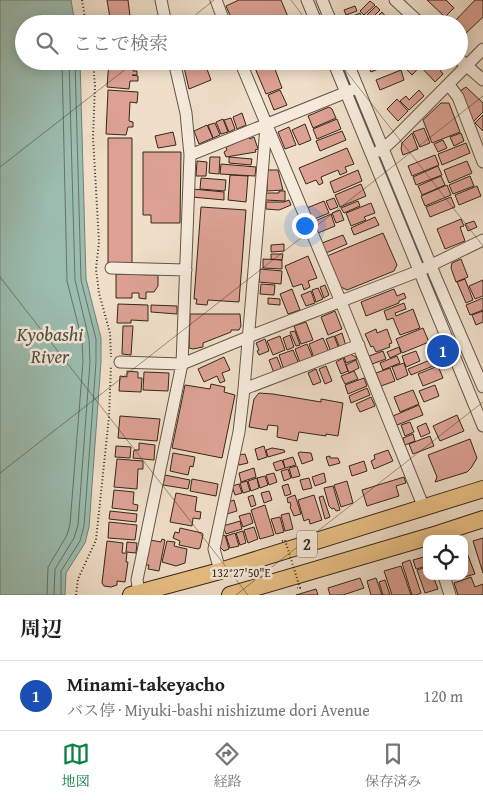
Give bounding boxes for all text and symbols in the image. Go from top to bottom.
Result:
search box [15,15,468,70]
icon: search [33,29,61,57]
text: ここで検索 [73,29,168,57]
your location [292,213,318,239]
water label: Kyobashi River [16,320,83,370]
pin: 1 [427,332,459,370]
road number: 2 [297,530,317,558]
map controls [423,535,468,580]
button: locate [423,535,468,580]
text: 132°27'50"E [211,564,271,581]
text: 周辺 [20,613,62,644]
text: Minami-takeyacho [67,670,225,698]
text: 1 [32,684,40,708]
text: 120 m [423,684,463,708]
text: バス停 · Miyuki-bashi nishizume dori Avenue [67,698,370,722]
tab: 地図 [62,740,90,791]
tab: 経路 [213,740,241,791]
tab: 保存済み [365,740,421,791]

